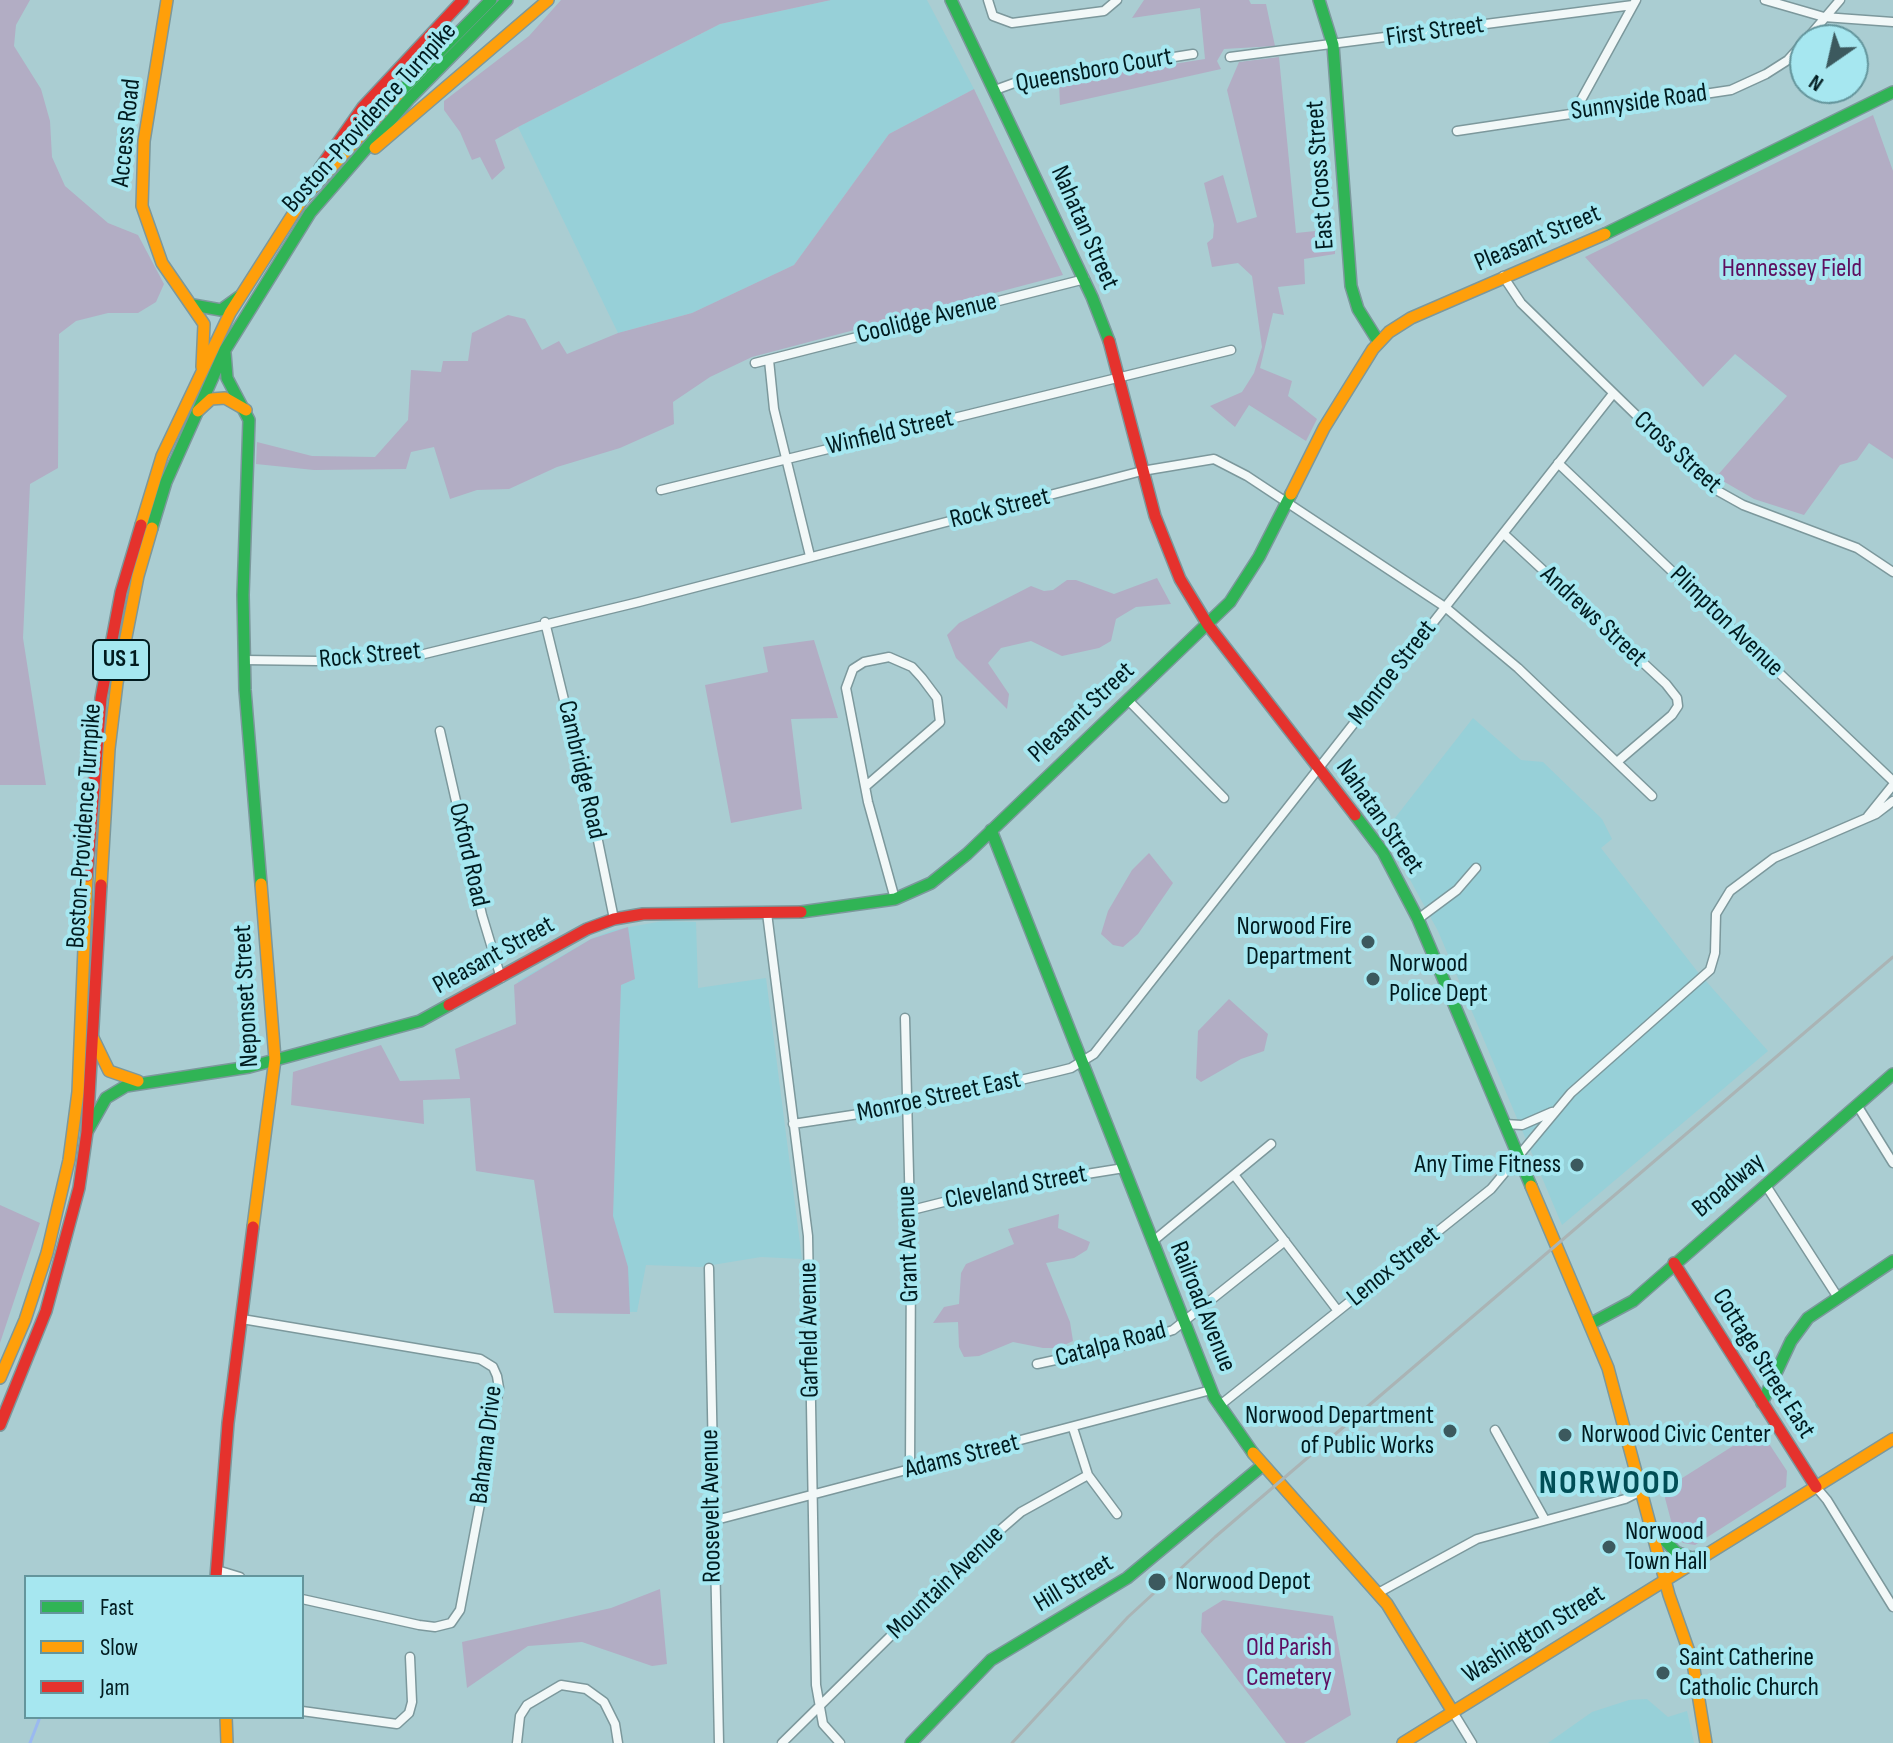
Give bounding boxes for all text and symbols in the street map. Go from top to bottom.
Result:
street label: First Street [1384,10,1486,54]
street label: Boston-Providence Turnpike [276,16,464,220]
north arrow [1789,24,1869,104]
street label: Queensboro Court [1013,42,1175,100]
text: N [1804,68,1829,97]
street label: Access Road [106,77,148,189]
street label: Sunnyside Road [1569,78,1709,128]
street label: East Cross Street [1300,99,1342,251]
street label: Nahatan Street [1043,161,1125,295]
street label: Pleasant Street [1470,199,1606,279]
park label: Hennessey Field [1722,253,1862,285]
street label: Coolidge Avenue [854,287,1000,351]
street label: Winfield Street [823,403,957,463]
street label: Cross Street [1627,405,1727,501]
street label: Rock Street [947,482,1053,536]
street label: Andrews Street [1533,560,1653,674]
street label: Plimpton Avenue [1663,560,1789,684]
street label: Monroe Street [1342,614,1444,732]
street label: Rock Street [318,636,422,676]
road number: US 1 [93,640,149,680]
street label: Pleasant Street [1022,656,1142,770]
street label: Cambridge Road [550,698,612,842]
street label: Boston-Providence Turnpike [61,703,109,949]
street label: Nahatan Street [1328,754,1430,880]
street label: Oxford Road [441,800,495,910]
street label: Pleasant Street [428,910,560,1002]
place label: Norwood Fire Department [1236,911,1352,972]
street label: Neponset Street [228,924,266,1068]
marker: Norwood Fire Department [1359,933,1377,951]
place label: Norwood Police Dept [1389,948,1488,1010]
marker: Norwood Police Dept [1364,970,1382,988]
street label: Monroe Street East [854,1064,1024,1130]
street label: Broadway [1687,1147,1771,1225]
place label: Any Time Fitness [1415,1149,1561,1181]
marker: Any Time Fitness [1568,1156,1586,1174]
street label: Cleveland Street [942,1159,1090,1217]
street label: Grant Avenue [891,1185,927,1303]
street label: Lenox Street [1341,1220,1447,1314]
street label: Railroad Avenue [1162,1237,1242,1377]
street label: Garfield Avenue [793,1262,827,1398]
street label: Cottage Street East [1705,1284,1821,1444]
street label: Catalpa Road [1052,1315,1170,1375]
street label: Bahama Drive [464,1384,510,1506]
place label: Norwood Department of Public Works [1245,1400,1434,1462]
place label: Norwood Civic Center [1581,1419,1771,1451]
marker: Norwood Department of Public Works [1441,1422,1459,1440]
marker: Norwood Civic Center [1556,1426,1574,1444]
street label: Adams Street [902,1428,1022,1486]
street label: Roosevelt Avenue [695,1429,729,1583]
district label: NORWOOD [1539,1464,1681,1504]
place label: Norwood Town Hall [1625,1516,1707,1578]
street label: Mountain Avenue [881,1520,1011,1646]
marker: Norwood Town Hall [1600,1538,1618,1556]
street label: Hill Street [1029,1548,1119,1620]
place label: Norwood Depot [1175,1566,1311,1598]
marker: Norwood Depot [1146,1571,1168,1593]
legend [24,1575,304,1719]
street label: Washington Street [1457,1579,1611,1691]
text: Fast [100,1593,134,1622]
park label: Old Parish Cemetery [1246,1632,1332,1694]
text: Slow [100,1633,138,1662]
place label: Saint Catherine Catholic Church [1679,1642,1819,1704]
marker: Saint Catherine Catholic Church [1654,1664,1672,1682]
text: Jam [100,1673,130,1702]

